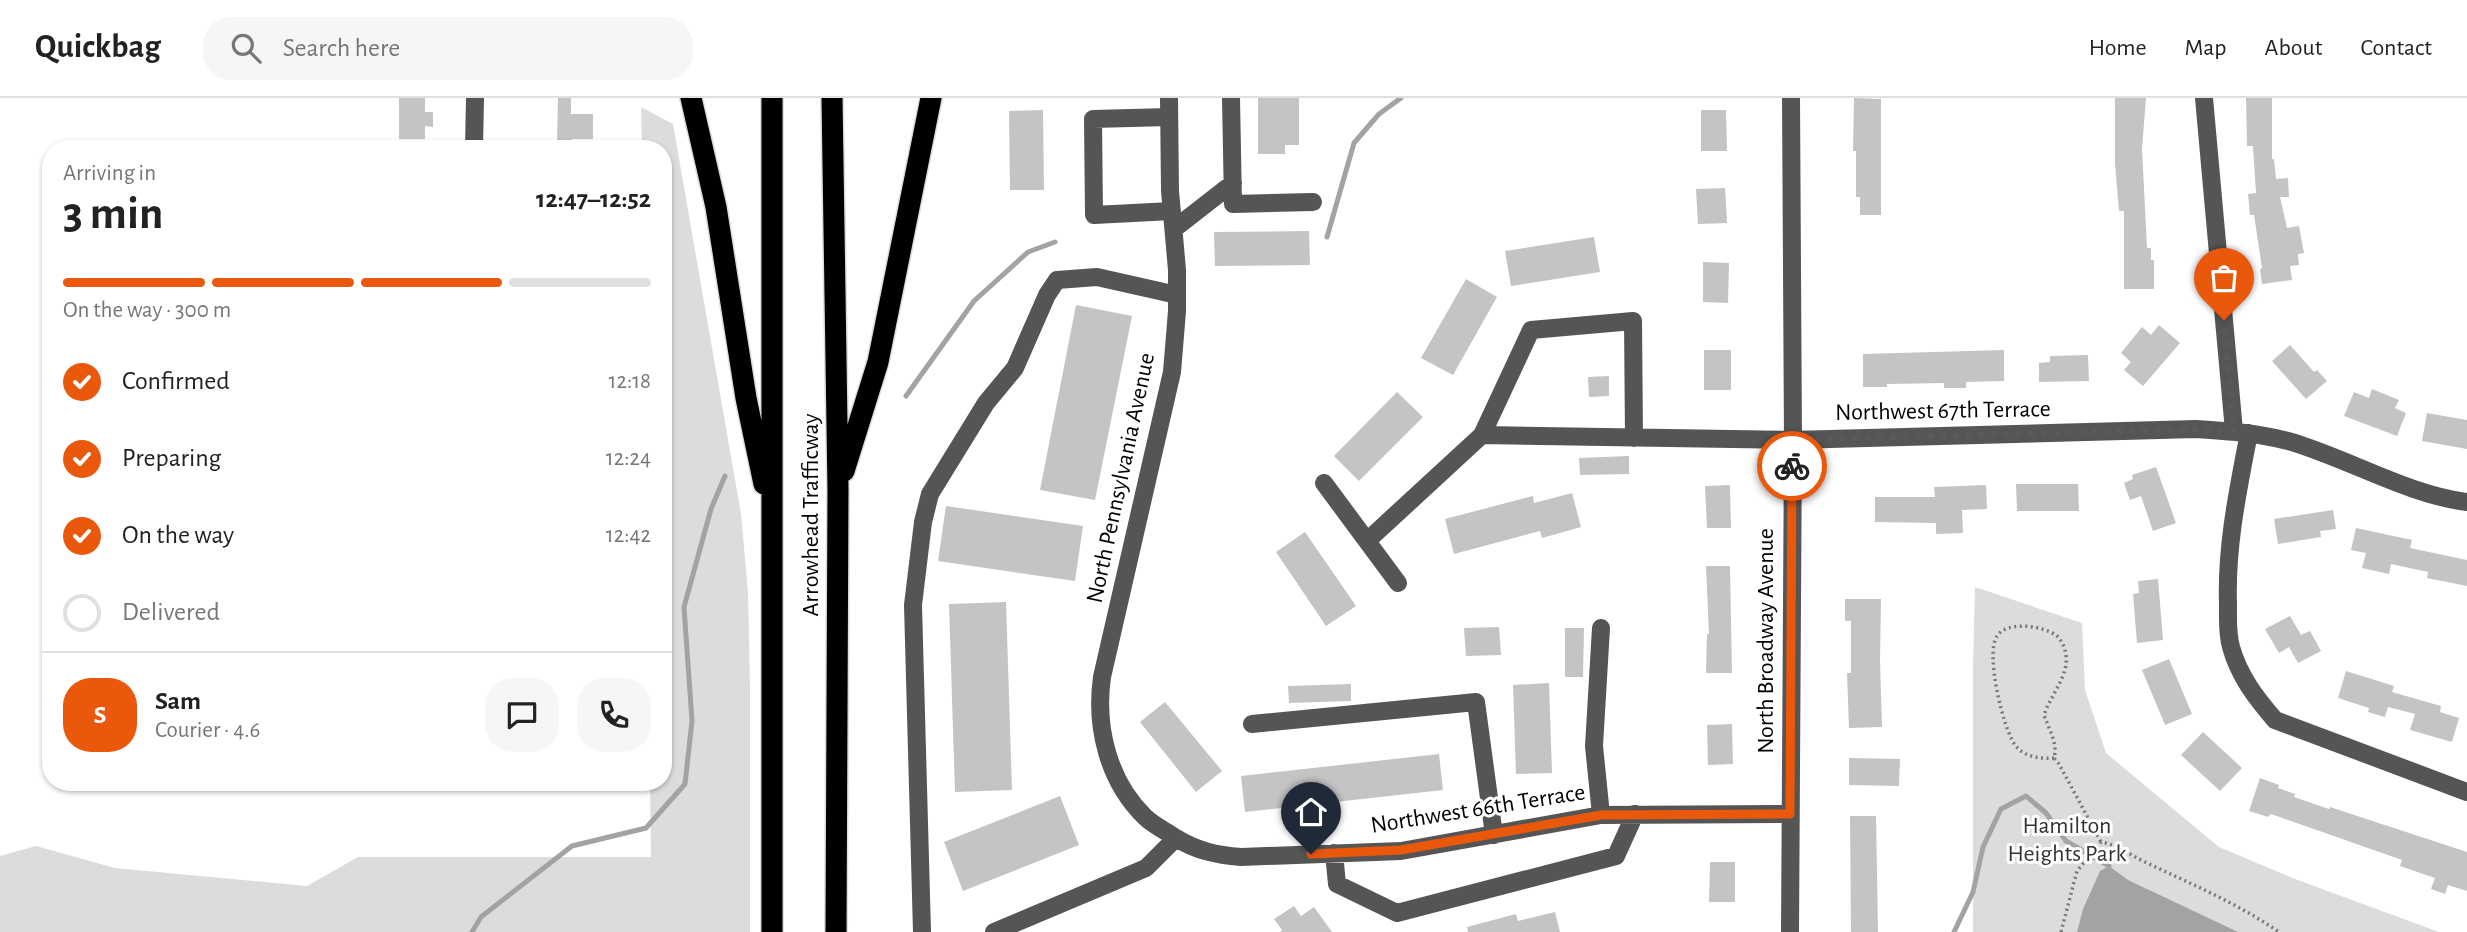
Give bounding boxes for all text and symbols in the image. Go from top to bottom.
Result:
search box [203,17,693,80]
icon: search [227,29,265,67]
text: Quickbag [35,31,161,64]
text: Search here [283,35,400,61]
text: Home [2089,36,2147,60]
text: Map [2185,36,2227,60]
text: About [2265,36,2322,60]
text: Contact [2360,36,2432,60]
text: Arriving in [63,162,156,185]
text: 12:47–12:52 [536,186,651,212]
text: 3 min [63,191,163,237]
pin [2194,248,2254,320]
icon: bag [2205,259,2243,297]
text: On the way · 300 m [63,299,231,322]
street label: North Pennsylvania Avenue [1083,351,1159,605]
icon: check [63,363,101,401]
text: Confirmed [122,368,230,394]
text: 12:18 [609,370,651,393]
street label: Northwest 67th Terrace [1835,397,2051,425]
street label: Arrowhead Trafficway [799,414,823,616]
courier [1757,431,1827,501]
icon: check [63,440,101,478]
text: Preparing [122,445,221,471]
text: 12:24 [606,447,651,470]
icon: bike [1773,447,1811,485]
icon: check [63,517,101,555]
text: On the way [122,522,234,548]
text: 12:42 [606,524,651,547]
street label: North Broadway Avenue [1754,528,1778,754]
text: Delivered [122,599,220,625]
button: chat [485,678,559,752]
button: phone [577,678,651,752]
text: Sam [155,688,201,714]
text: S [94,702,106,728]
text: Courier · 4.6 [155,719,260,742]
street label: Northwest 66th Terrace [1369,780,1587,838]
pin [1281,782,1341,854]
icon: home [1292,793,1330,831]
park label: Hamilton Heights Park [2008,814,2126,866]

